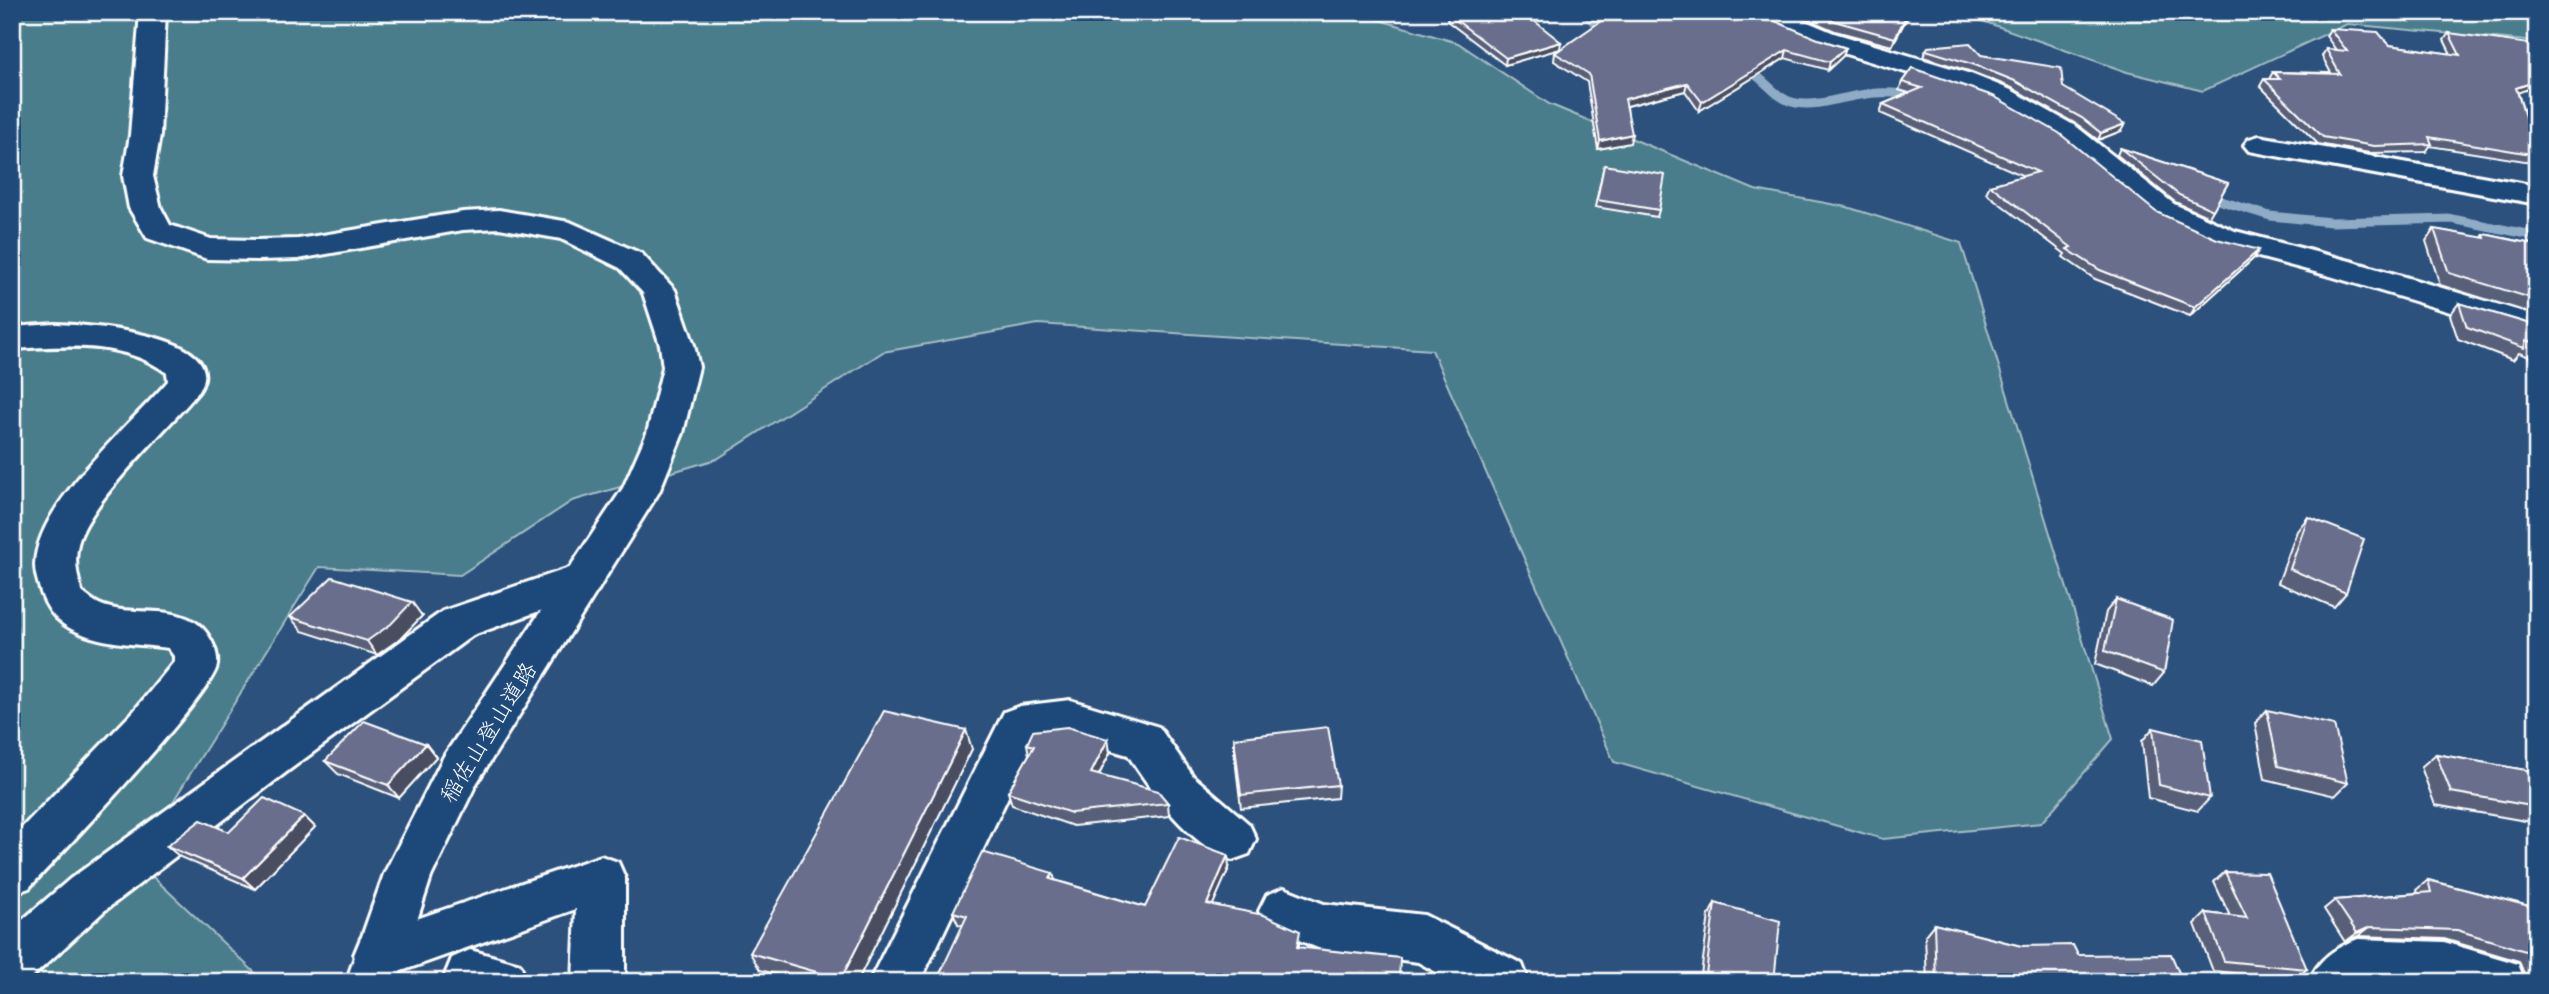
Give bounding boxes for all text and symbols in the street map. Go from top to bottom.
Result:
street label: 稲佐山登山道路 [432,655,543,808]

